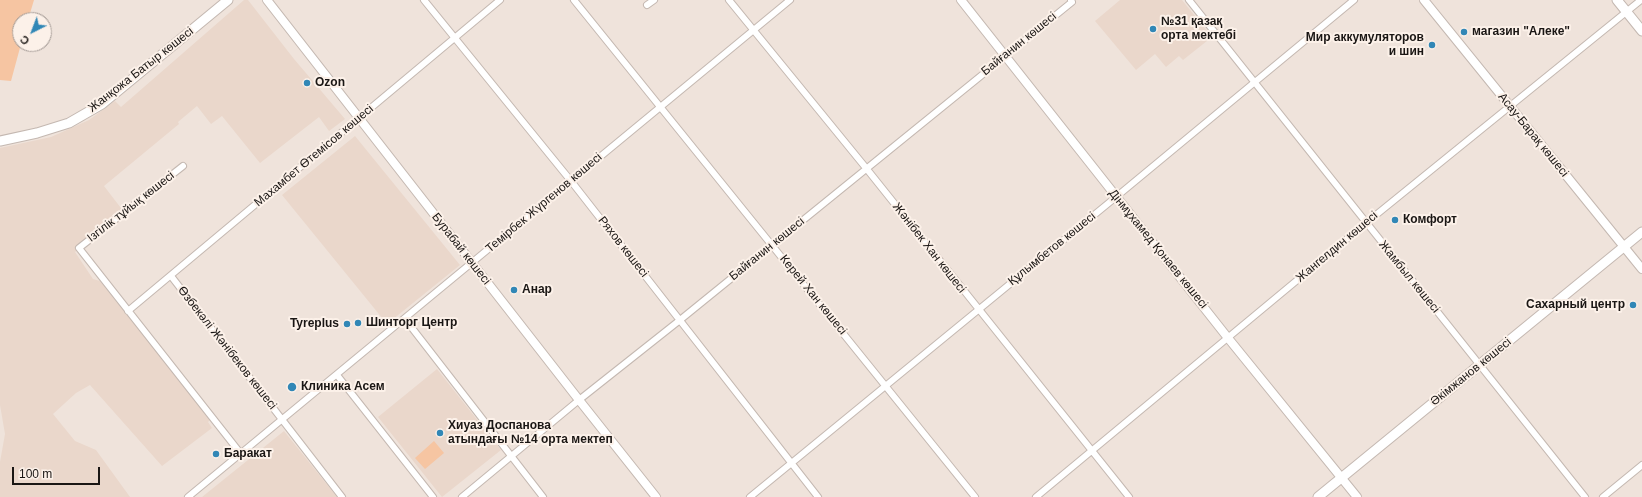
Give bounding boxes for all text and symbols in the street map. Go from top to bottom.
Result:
street label: Байғанин көшесі [979,9,1059,79]
north arrow [12,12,52,52]
place label: №31 қазақ орта мектебі [1161,15,1236,43]
street label: Жанқожа Батыр көшесі [85,24,197,116]
marker: №31 қазақ орта мектебі [1148,24,1158,34]
place label: магазин "Алеке" [1472,25,1570,39]
marker: магазин "Алеке" [1459,27,1469,37]
place label: Мир аккумуляторов и шин [1306,31,1424,59]
text: С [18,33,32,47]
marker: Мир аккумуляторов и шин [1427,40,1437,50]
place label: Ozon [315,76,345,90]
marker: Ozon [302,78,312,88]
street label: Асау-Барақ көшесі [1495,90,1571,180]
street label: Махамбет Өтемісов көшесі [252,102,376,210]
street label: Темірбек Жүргенов көшесі [483,150,605,256]
street label: Ізгілік тұйық көшесі [85,169,177,245]
street label: Дінмұхамед Қонаев көшесі [1105,186,1211,312]
street label: Жәнібек Хан көшесі [889,200,969,296]
street label: Құлымбетов көшесі [1005,209,1099,289]
street label: Жангелдин көшесі [1293,209,1381,285]
street label: Бурабай көшесі [429,210,493,288]
place label: Комфорт [1403,213,1457,227]
street label: Ряхов көшесі [595,214,651,280]
street label: Байғанин көшесі [727,214,807,284]
marker: Комфорт [1390,215,1400,225]
street label: Жамбыл көшесі [1375,238,1443,316]
street label: Керей Хан көшесі [776,252,850,338]
place label: Анар [522,283,552,297]
street label: Өзбекәлі Жәнібеков көшесі [174,284,280,412]
marker: Анар [509,285,519,295]
place label: Сахарный центр [1526,298,1625,312]
marker: Сахарный центр [1628,300,1638,310]
place label: Шинторг Центр [366,316,457,330]
place label: Tyreplus [290,317,339,331]
marker: Шинторг Центр [353,318,363,328]
marker: Tyreplus [342,319,352,329]
street label: Әкімжанов көшесі [1428,335,1514,409]
place label: Клиника Асем [301,380,385,394]
marker: Клиника Асем [286,381,298,393]
place label: Хиуаз Доспанова атындағы №14 орта мектеп [448,419,613,447]
marker: Хиуаз Доспанова атындағы №14 орта мектеп [435,428,445,438]
place label: Баракат [224,447,272,461]
marker: Баракат [211,449,221,459]
scale bar [14,459,102,485]
text: 100 m [19,467,52,481]

